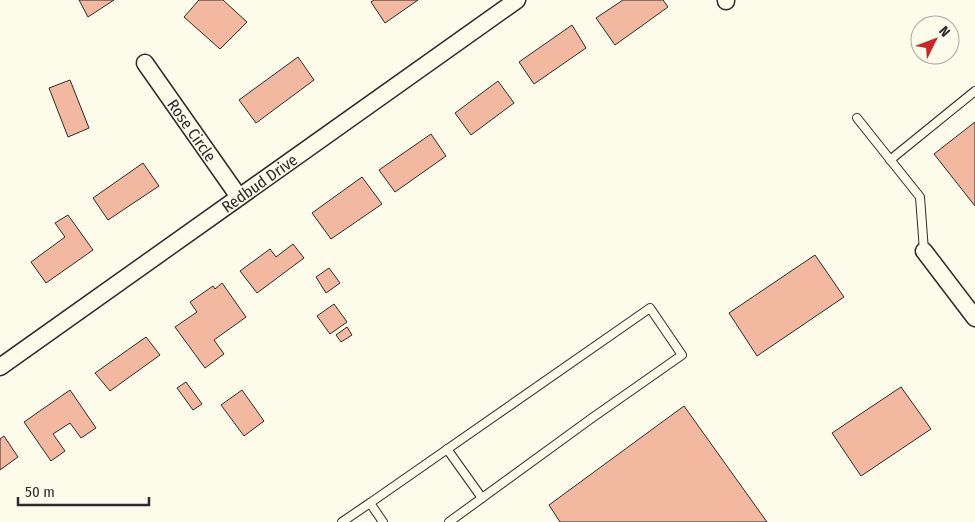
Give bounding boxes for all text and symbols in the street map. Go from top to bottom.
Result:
north arrow [910,15,960,65]
text: N [935,23,953,40]
street label: Rose Circle [163,96,220,165]
street label: Redbud Drive [218,150,301,217]
scale bar [18,474,149,506]
text: 50 m [25,483,55,501]

